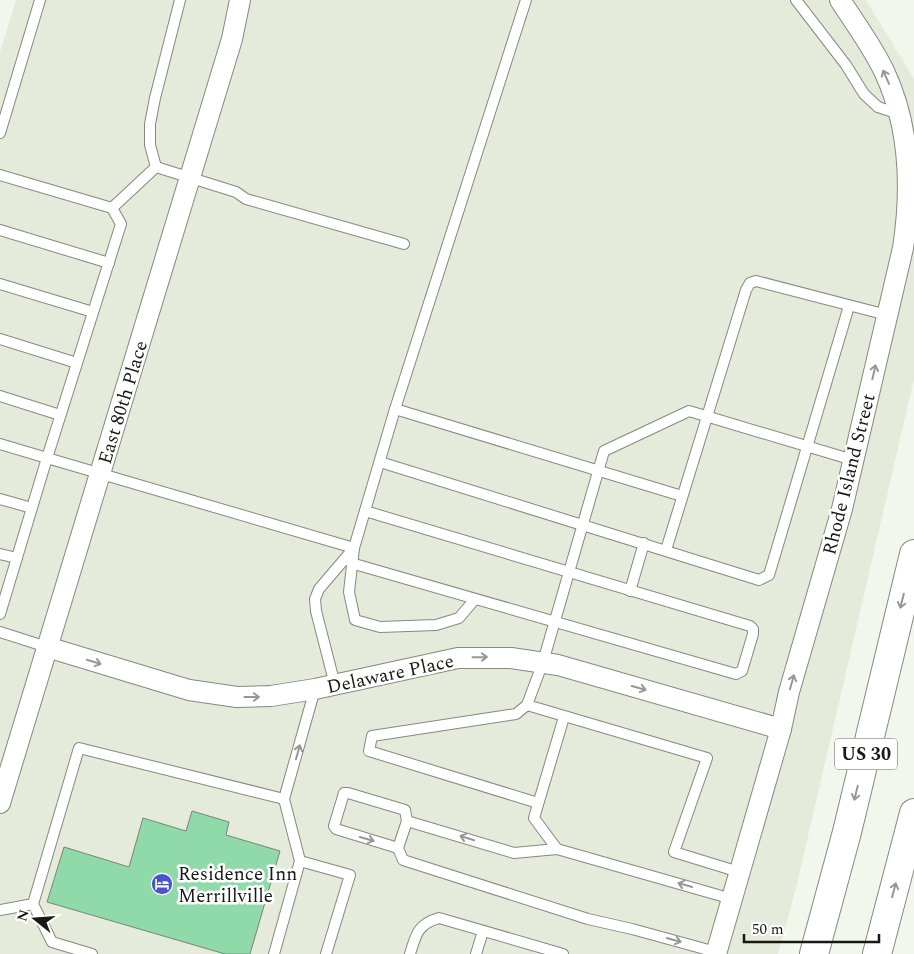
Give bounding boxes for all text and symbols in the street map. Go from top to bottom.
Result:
one-way arrow [881,70,891,85]
street label: East 80th Place [91,337,156,468]
one-way arrow [870,365,879,381]
street label: Rhode Island Street [815,390,884,558]
one-way arrow [897,592,906,608]
street label: Delaware Place [324,647,457,702]
one-way arrow [472,652,488,662]
one-way arrow [86,657,102,667]
one-way arrow [788,674,798,690]
one-way arrow [630,684,646,694]
one-way arrow [244,692,260,702]
road number: US 30 [835,739,897,770]
one-way arrow [293,744,303,760]
one-way arrow [851,784,860,800]
one-way arrow [459,833,475,843]
one-way arrow [359,834,375,844]
place label: Residence Inn Merrillville [178,860,297,911]
hotel icon: Residence Inn Merrillville [150,872,174,896]
one-way arrow [677,880,693,890]
one-way arrow [890,882,899,898]
north arrow [10,894,60,944]
text: N [11,907,35,924]
scale bar [744,912,879,944]
text: 50 m [752,918,784,941]
one-way arrow [666,936,682,946]

